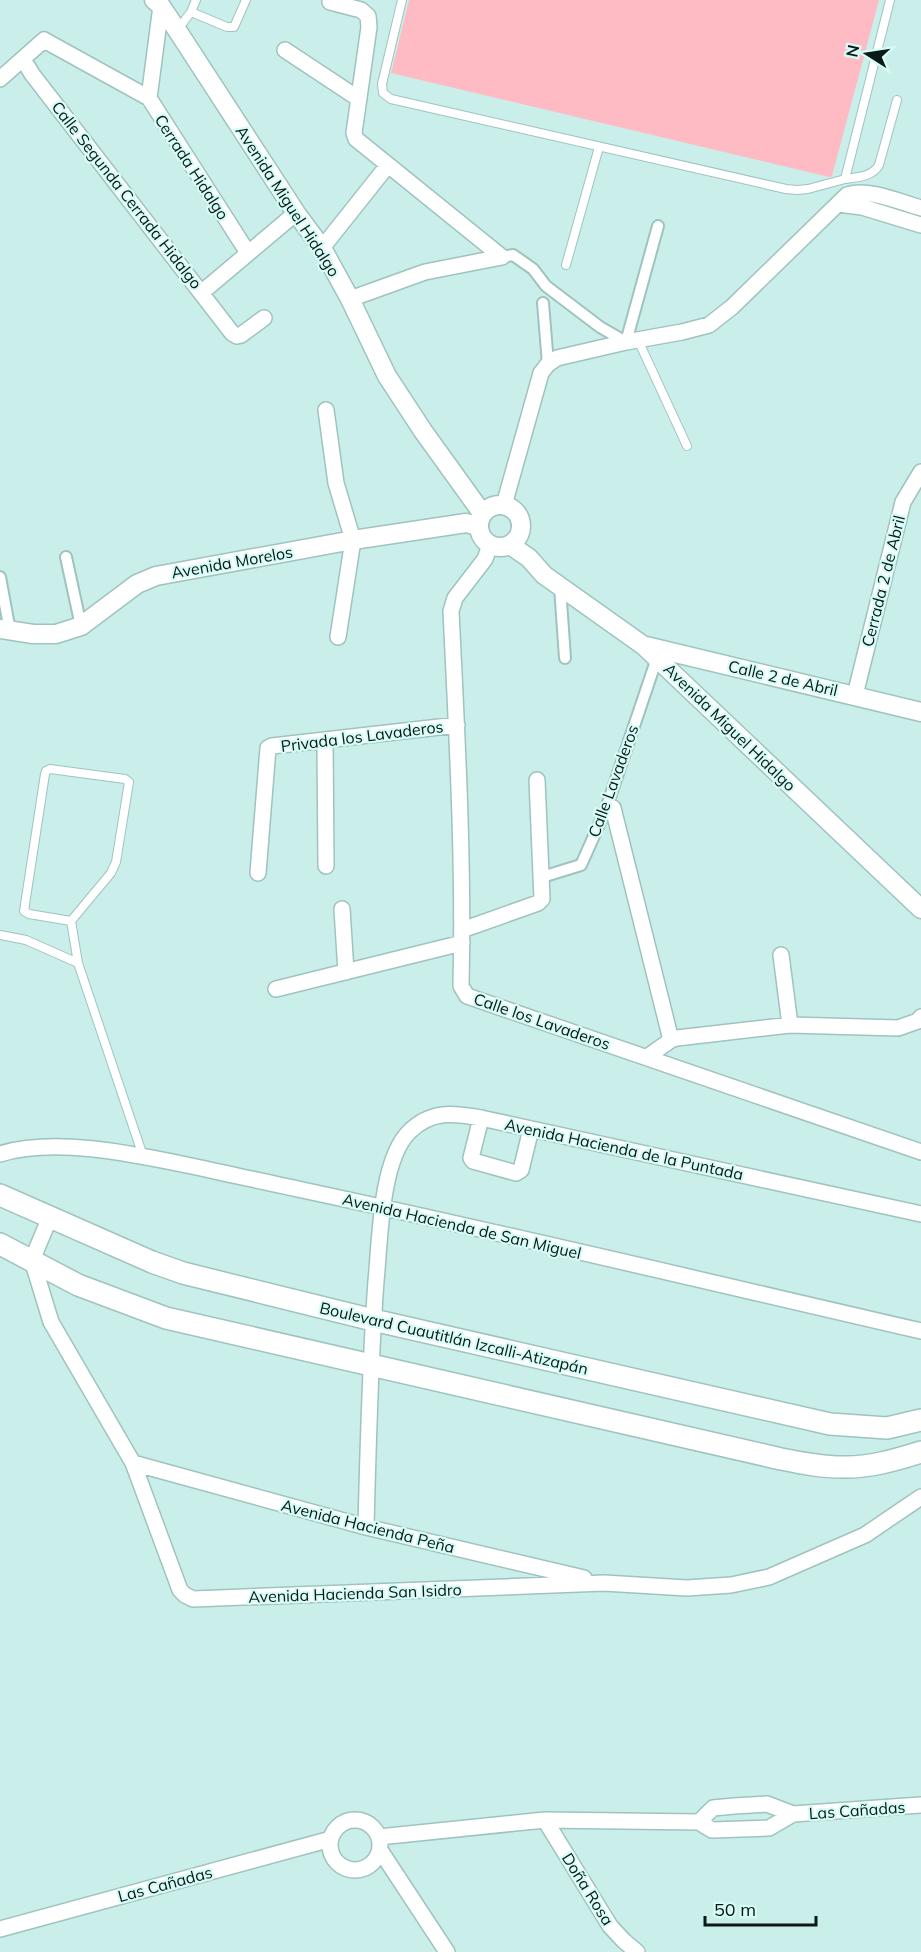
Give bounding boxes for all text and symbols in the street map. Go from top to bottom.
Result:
north arrow [837,24,897,84]
text: N [841,43,863,59]
street label: Calle Segunda Cerrada Hidalgo [48,97,206,293]
street label: Cerrada Hidalgo [151,111,233,223]
street label: Avenida Miguel Hidalgo [232,122,344,280]
street label: Cerrada 2 de Abril [857,513,909,649]
street label: Avenida Morelos [170,541,294,583]
street label: Calle 2 de Abril [726,656,840,700]
street label: Avenida Miguel Hidalgo [660,659,800,795]
street label: Privada los Lavaderos [280,716,444,756]
street label: Calle Lavaderos [583,722,643,840]
street label: Calle los Lavaderos [471,988,613,1054]
street label: Avenida Hacienda de la Puntada [503,1114,745,1184]
street label: Avenida Hacienda de San Miguel [341,1189,583,1263]
street label: Boulevard Cuautitlán Izcalli-Atizapán [318,1297,590,1379]
street label: Avenida Hacienda Peña [279,1495,457,1557]
street label: Avenida Hacienda San Isidro [248,1579,462,1607]
street label: Las Cañadas [808,1797,906,1823]
street label: Doña Rosa [558,1849,618,1929]
street label: Las Cañadas [116,1862,214,1906]
scale bar [705,1889,816,1927]
text: 50 m [714,1898,756,1921]

